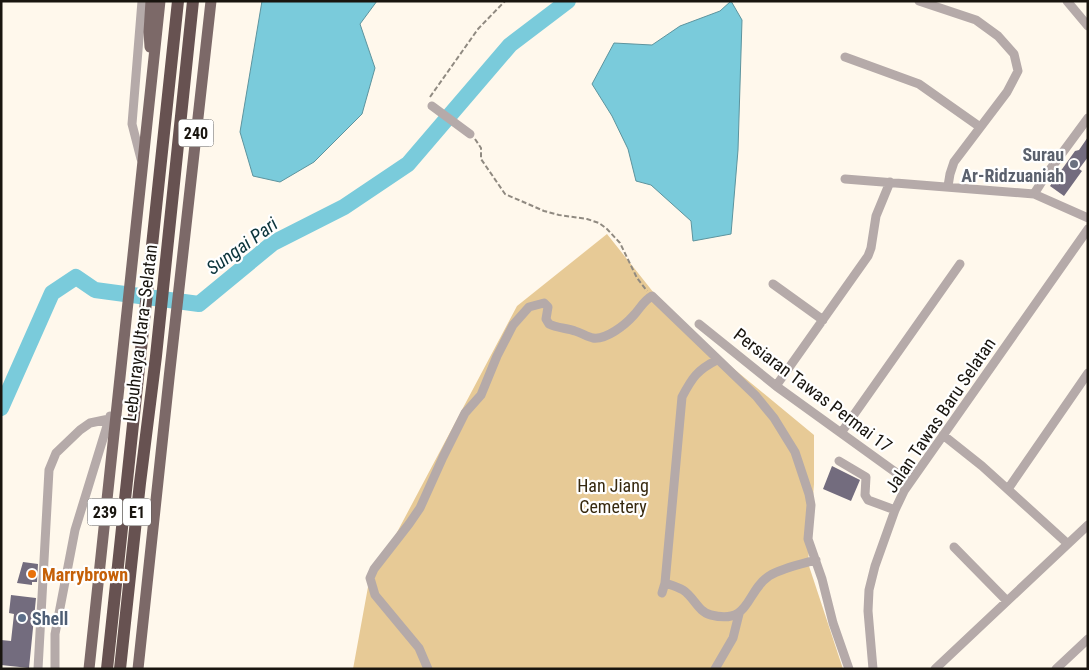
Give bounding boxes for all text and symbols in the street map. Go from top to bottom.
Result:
road number: 240 [178,120,214,146]
place label: Surau Ar-Ridzuaniah [961,144,1064,186]
marker: Surau Ar-Ridzuaniah [1068,158,1080,170]
water label: Sungai Pari [202,212,283,280]
street label: Lebuhraya Utara–Selatan [119,243,161,423]
street label: Persiaran Tawas Permai 17 [730,324,896,456]
street label: Jalan Tawas Baru Selatan [880,334,1000,496]
park label: Han Jiang Cemetery [577,475,649,517]
road number: 239 [88,498,122,526]
road number: E1 [123,498,151,526]
place label: Marrybrown [42,564,128,585]
marker: Marrybrown [26,568,38,580]
place label: Shell [32,608,68,629]
marker: Shell [16,612,28,624]

